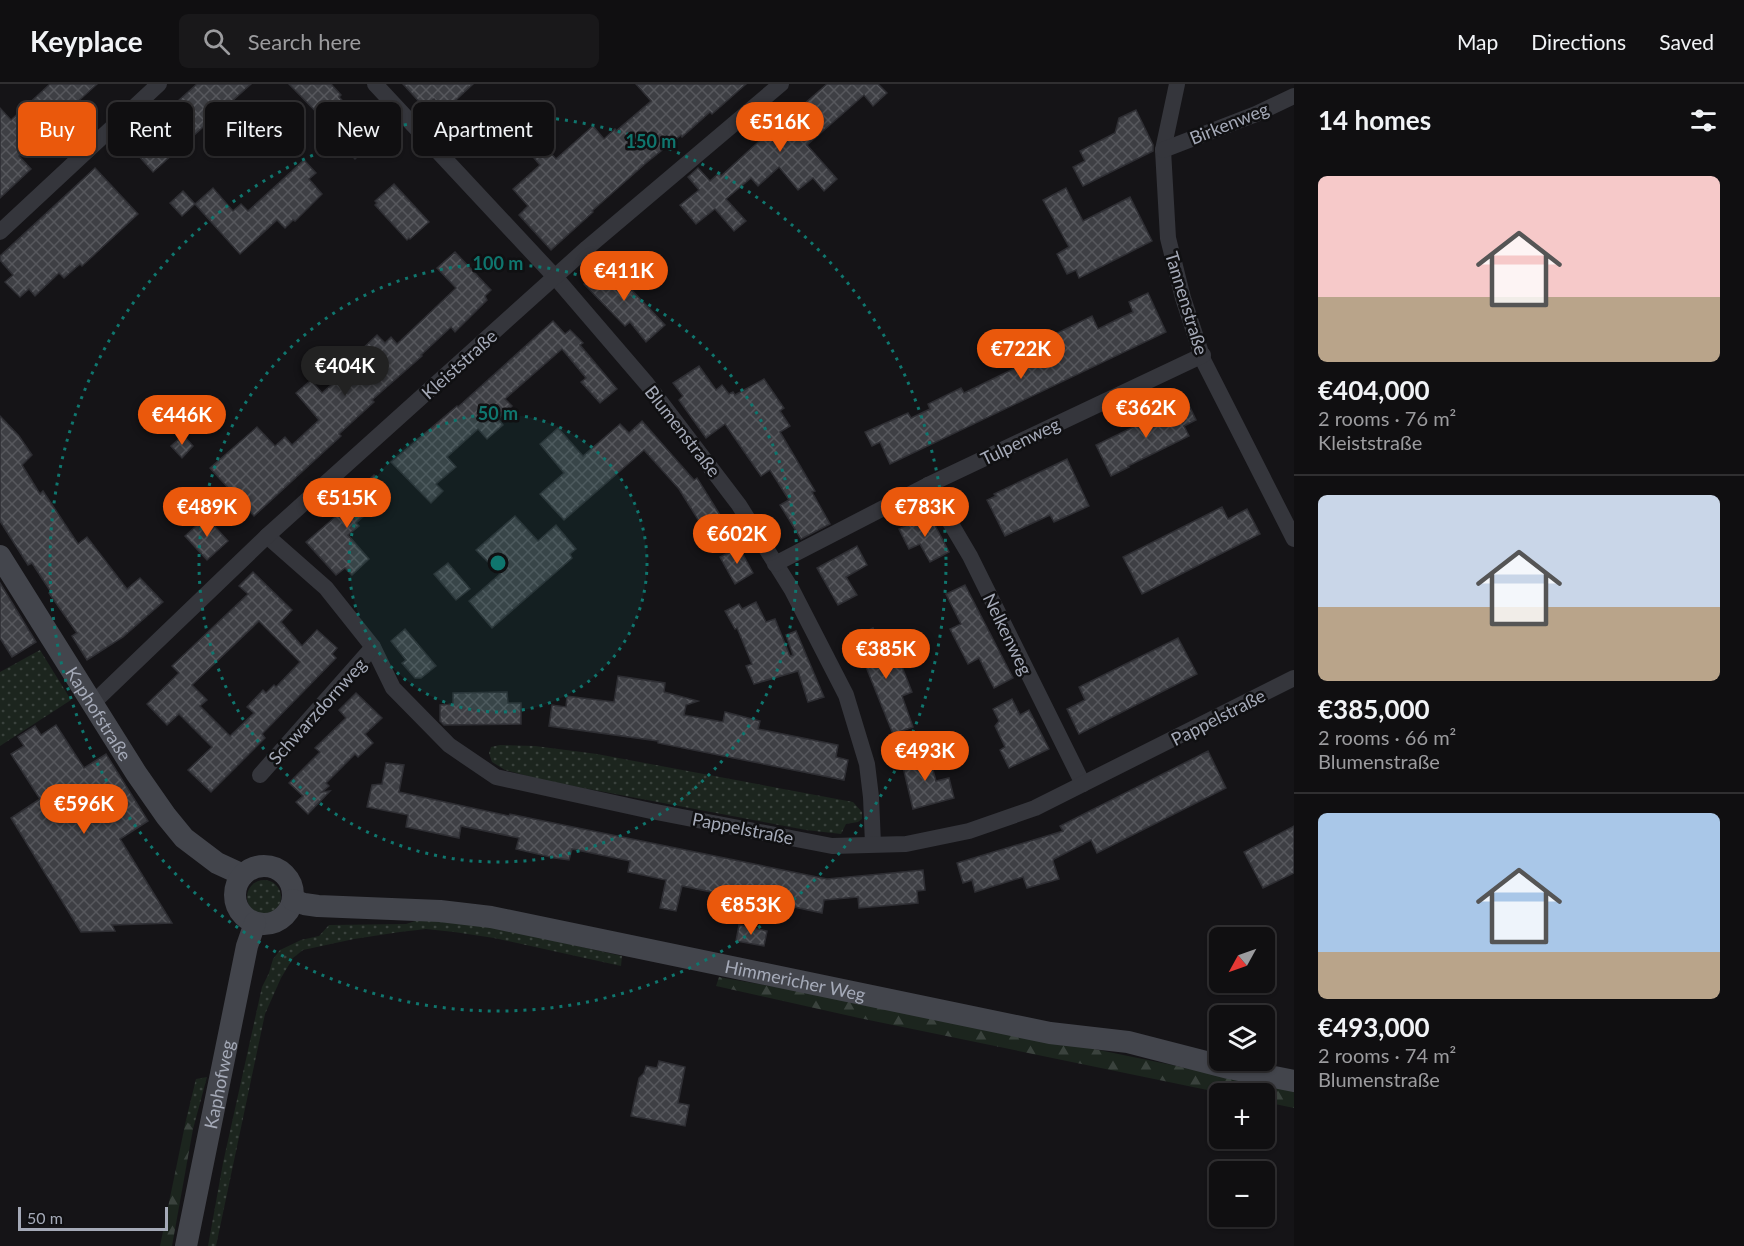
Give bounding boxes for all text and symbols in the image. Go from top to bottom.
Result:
search box [179,14,599,68]
text: Keyplace [30,24,143,58]
icon: search [200,25,233,58]
text: Search here [248,28,361,55]
text: Map [1457,29,1498,54]
text: Directions [1531,29,1626,54]
text: Saved [1659,29,1714,54]
street label: Birkenweg [1186,97,1272,149]
chip: Buy [18,102,96,156]
chip: Rent [108,102,193,156]
chip: Filters [205,102,304,156]
chip: New [316,102,401,156]
chip: Apartment [413,102,554,156]
pin: €516K [738,102,822,153]
text: 14 homes [1318,104,1431,136]
icon: filters [1687,104,1720,137]
text: €516K [750,109,810,133]
text: 150 m [626,130,676,152]
icon: home [1465,215,1573,323]
street label: Tannenstraße [1161,249,1213,357]
pin: €411K [582,251,666,302]
text: 100 m [473,252,523,274]
text: €411K [594,258,654,282]
street label: Kleiststraße [417,324,501,404]
pin: €722K [979,329,1063,380]
text: €722K [991,336,1051,360]
pin: €404K [303,346,387,397]
text: €404K [315,353,375,377]
text: €404,000 [1318,374,1430,406]
street label: Blumenstraße [641,381,725,481]
pin: €362K [1104,388,1188,439]
pin: €446K [140,395,224,446]
text: €362K [1116,395,1176,419]
text: €446K [152,402,212,426]
text: 50 m [478,402,518,424]
text: 2 rooms · 76 m² [1318,406,1456,430]
street label: Tulpenweg [977,412,1063,470]
text: Kleiststraße [1318,430,1422,454]
pin: €515K [305,478,389,529]
text: €515K [317,485,377,509]
pin: €489K [165,487,249,538]
pin: €783K [883,487,967,538]
text: €489K [177,494,237,518]
text: €783K [895,494,955,518]
pin: €602K [695,514,779,565]
text: €602K [707,521,767,545]
icon: home [1465,534,1573,642]
centre of rings [488,553,508,573]
street label: Nelkenweg [979,590,1037,678]
pin: €385K [844,629,928,680]
text: €385K [856,636,916,660]
street label: Schwarzdornweg [263,653,371,769]
street label: Kaphofstraße [61,662,136,765]
street label: Pappelstraße [1167,684,1269,750]
text: €385,000 [1318,693,1430,725]
text: 2 rooms · 66 m² [1318,725,1456,749]
pin: €493K [883,731,967,782]
text: €493K [895,738,955,762]
text: Blumenstraße [1318,749,1440,773]
pin: €596K [42,784,126,835]
text: €596K [54,791,114,815]
street label: Pappelstraße [690,807,796,849]
icon: home [1465,852,1573,960]
pin: €853K [709,885,793,936]
text: €853K [721,892,781,916]
north arrow [1209,927,1275,993]
map controls [1209,927,1275,1227]
street label: Himmericher Weg [723,955,868,1005]
button: layers [1209,1005,1275,1071]
text: €493,000 [1318,1011,1430,1043]
street label: Kaphofweg [199,1038,239,1131]
text: 2 rooms · 74 m² [1318,1043,1456,1067]
text: Blumenstraße [1318,1067,1440,1091]
button: + [1209,1083,1275,1149]
button: − [1209,1161,1275,1227]
scale bar [18,1204,168,1232]
text: 50 m [27,1208,63,1227]

